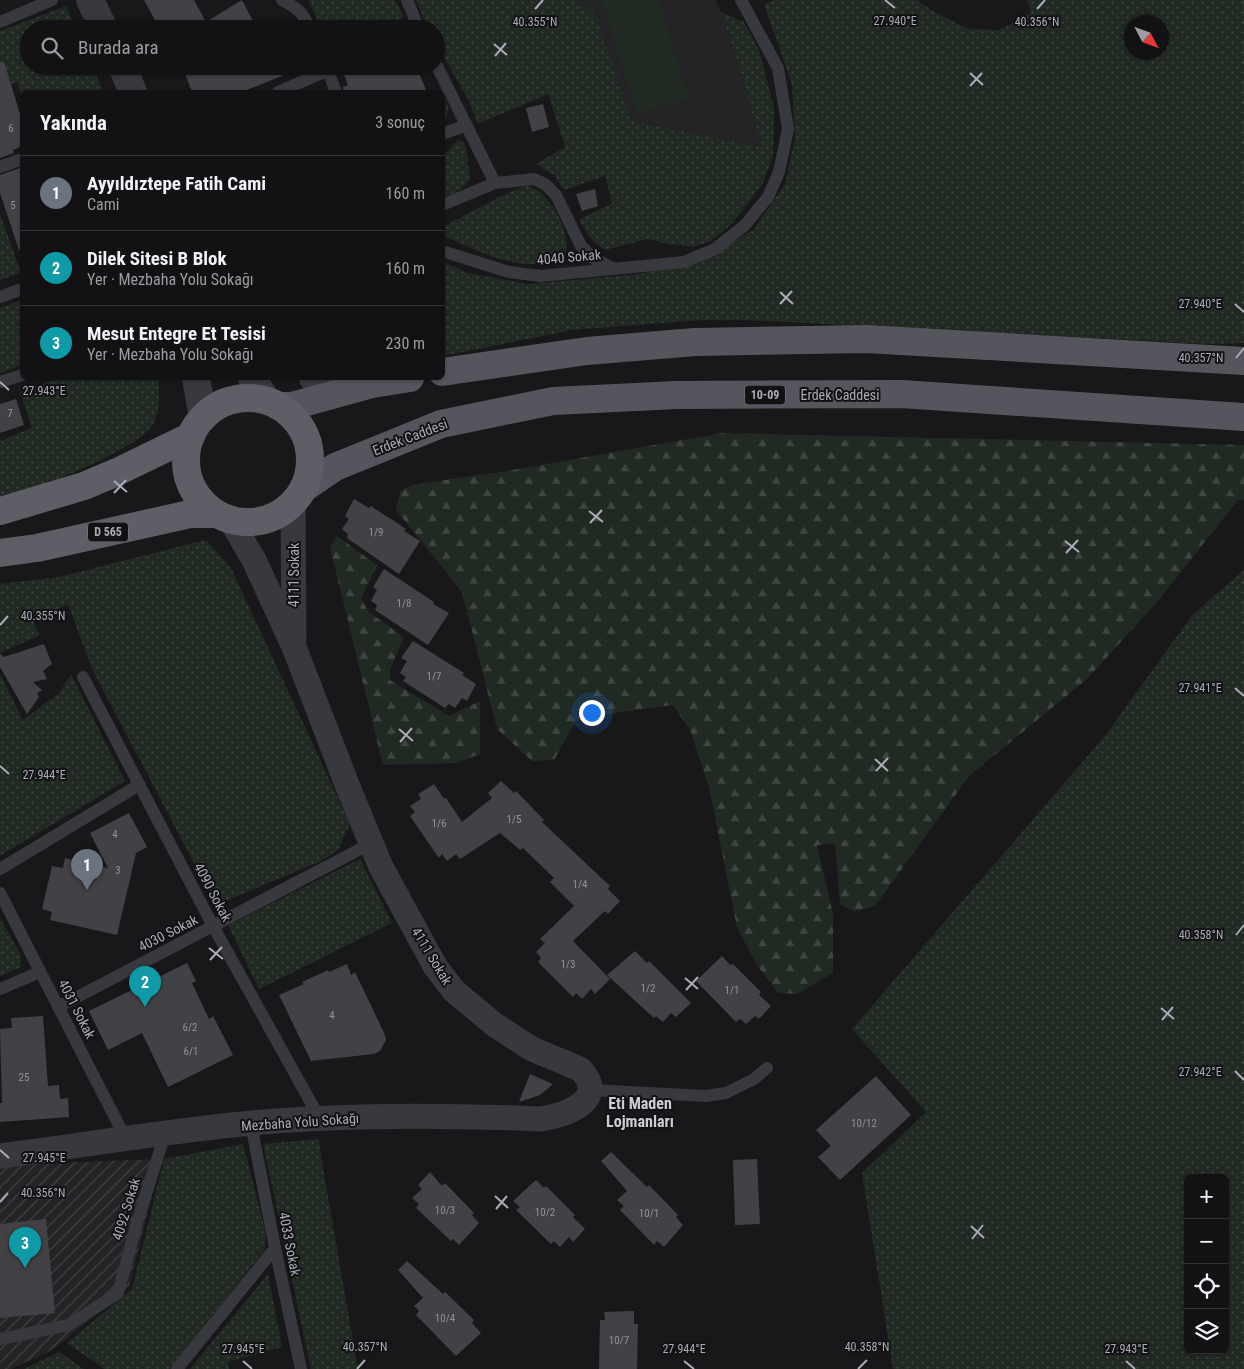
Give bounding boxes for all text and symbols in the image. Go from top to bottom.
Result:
text: 27.940°E [873,14,917,28]
text: 40.355°N [513,15,557,29]
text: 40.356°N [1015,15,1059,29]
north arrow [1124,15,1169,60]
search box [20,20,445,75]
icon: search [38,34,66,62]
text: Burada ara [78,36,159,59]
text: Yakında [40,111,107,135]
text: 3 sonuç [375,113,425,132]
house number: 6 [8,122,14,135]
text: Ayyıldıztepe Fatih Cami [87,172,266,195]
text: 1 [52,184,60,203]
text: 160 m [386,184,425,203]
text: Cami [87,195,119,214]
house number: 5 [10,199,16,212]
street label: 4040 Sokak [536,246,602,268]
text: Dilek Sitesi B Blok [87,247,227,270]
text: 2 [52,259,60,278]
text: 160 m [386,259,425,278]
text: Yer · Mezbaha Yolu Sokağı [87,270,254,289]
text: 27.940°E [1178,297,1222,311]
text: Mesut Entegre Et Tesisi [87,322,266,345]
text: 3 [52,334,60,353]
text: 230 m [386,334,425,353]
text: Yer · Mezbaha Yolu Sokağı [87,345,254,364]
text: 40.357°N [1179,351,1223,365]
text: 27.943°E [22,384,66,398]
road number: 10-09 [745,386,785,404]
street label: Erdek Caddesi [801,387,879,403]
house number: 7 [7,407,13,420]
street label: Erdek Caddesi [370,415,450,459]
road number: D 565 [88,522,128,542]
house number: 1/9 [369,526,383,539]
street label: 4111 Sokak [286,542,302,607]
house number: 1/8 [397,597,411,610]
text: 40.355°N [21,609,65,623]
house number: 1/7 [427,670,441,683]
text: 27.941°E [1178,681,1222,695]
your location [579,700,605,726]
text: 27.944°E [22,768,66,782]
house number: 1/5 [507,813,521,826]
house number: 1/6 [432,817,446,830]
house number: 4 [112,828,118,841]
pin: 1 [71,849,103,890]
street label: 4090 Sokak [191,860,236,925]
house number: 3 [115,864,121,877]
house number: 1/4 [573,878,588,891]
street label: 4030 Sokak [136,911,201,955]
street label: 4111 Sokak [409,924,456,988]
text: 40.358°N [1179,928,1223,942]
house number: 1/3 [561,958,575,971]
pin: 2 [129,966,161,1007]
street label: 4031 Sokak [55,977,99,1042]
house number: 1/2 [641,982,655,995]
house number: 1/1 [725,984,739,997]
house number: 4 [329,1009,335,1022]
house number: 6/2 [183,1021,197,1034]
house number: 6/1 [184,1045,198,1058]
text: 27.942°E [1178,1065,1222,1079]
house number: 25 [19,1071,29,1084]
district label: Eti Maden Lojmanları [606,1094,674,1131]
street label: Mezbaha Yolu Sokağı [240,1110,360,1134]
house number: 10/12 [851,1117,877,1130]
text: 27.945°E [22,1151,66,1165]
map controls [1184,1174,1229,1354]
button: + [1184,1174,1229,1219]
street label: 4092 Sokak [109,1175,143,1242]
text: 40.356°N [21,1186,65,1200]
house number: 10/3 [435,1204,455,1217]
house number: 10/2 [535,1206,555,1219]
house number: 10/1 [639,1207,659,1220]
street label: 4033 Sokak [276,1211,304,1278]
button: − [1184,1219,1229,1264]
pin: 3 [9,1227,41,1268]
button: locate [1184,1264,1229,1309]
button: layers [1184,1309,1229,1354]
house number: 10/4 [435,1312,456,1325]
house number: 10/7 [609,1334,629,1347]
text: 40.357°N [343,1340,387,1354]
text: 40.358°N [845,1340,889,1354]
text: 27.945°E [221,1342,265,1356]
text: 27.944°E [662,1342,706,1356]
text: 27.943°E [1104,1342,1148,1356]

